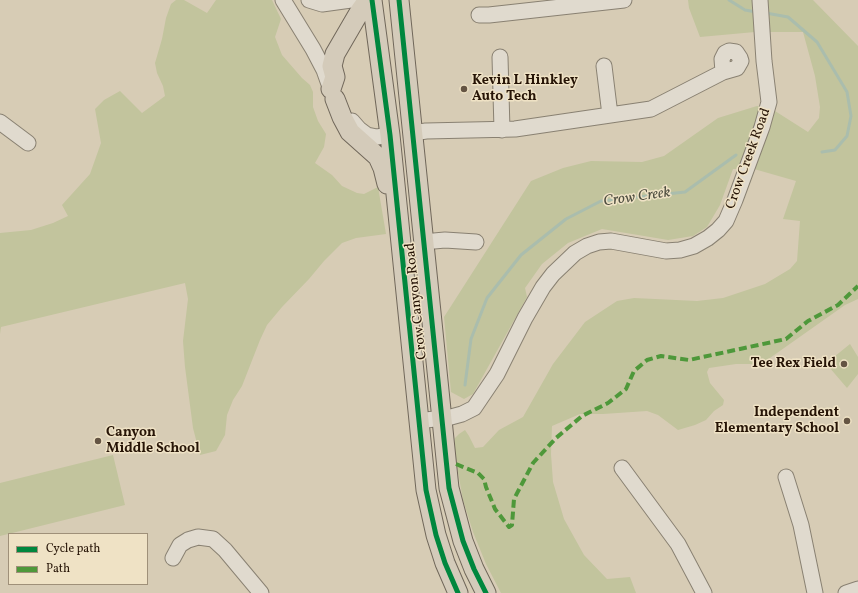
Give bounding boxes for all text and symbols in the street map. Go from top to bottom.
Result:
place label: Kevin L Hinkley Auto Tech [472,73,578,106]
marker: Kevin L Hinkley Auto Tech [459,84,469,94]
street label: Crow Creek Road [723,106,775,212]
water label: Crow Creek [602,184,672,212]
street label: Crow Canyon Road [403,242,431,360]
place label: Tee Rex Field [751,356,836,372]
marker: Tee Rex Field [839,359,849,369]
place label: Independent Elementary School [715,405,839,438]
marker: Independent Elementary School [842,416,852,426]
place label: Canyon Middle School [106,425,200,458]
marker: Canyon Middle School [93,436,103,446]
legend [8,533,148,585]
text: Cycle path [46,541,101,557]
text: Path [46,561,70,577]

